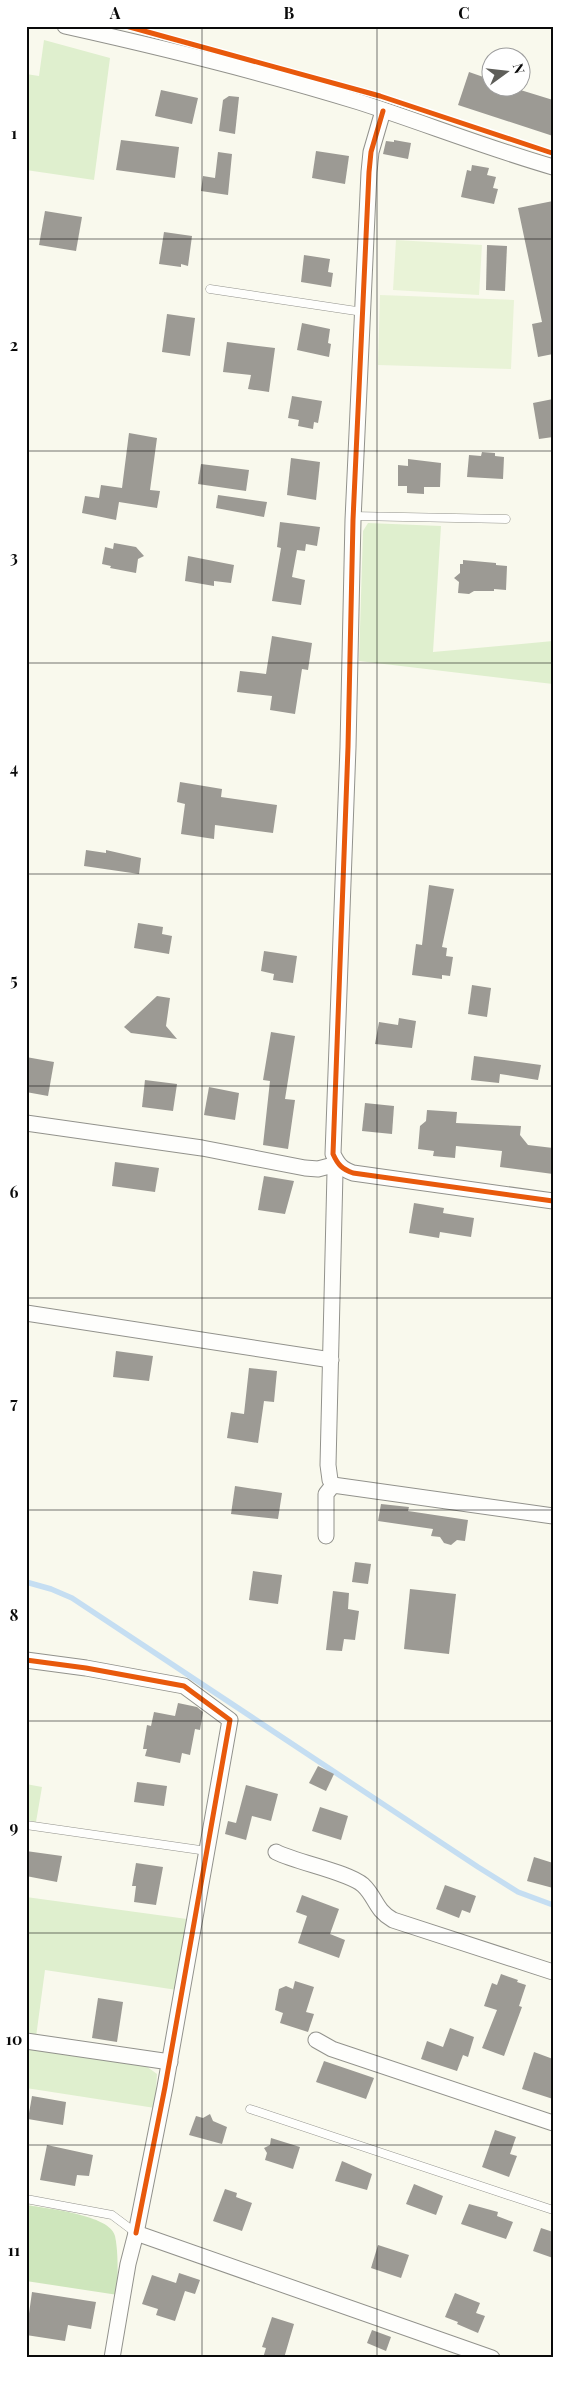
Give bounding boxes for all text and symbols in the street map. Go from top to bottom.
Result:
text: A [109,2,121,23]
text: B [284,2,295,23]
text: C [458,2,470,23]
north arrow [482,48,532,98]
text: N [509,61,530,76]
text: 1 [11,122,17,143]
text: 2 [10,334,18,355]
text: 3 [10,546,18,567]
text: 4 [10,757,18,778]
text: 5 [10,969,18,990]
text: 6 [10,1181,19,1202]
text: 7 [10,1392,18,1413]
text: 8 [10,1604,19,1625]
text: 9 [10,1816,19,1837]
text: 10 [6,2028,22,2049]
text: 11 [8,2239,20,2260]

